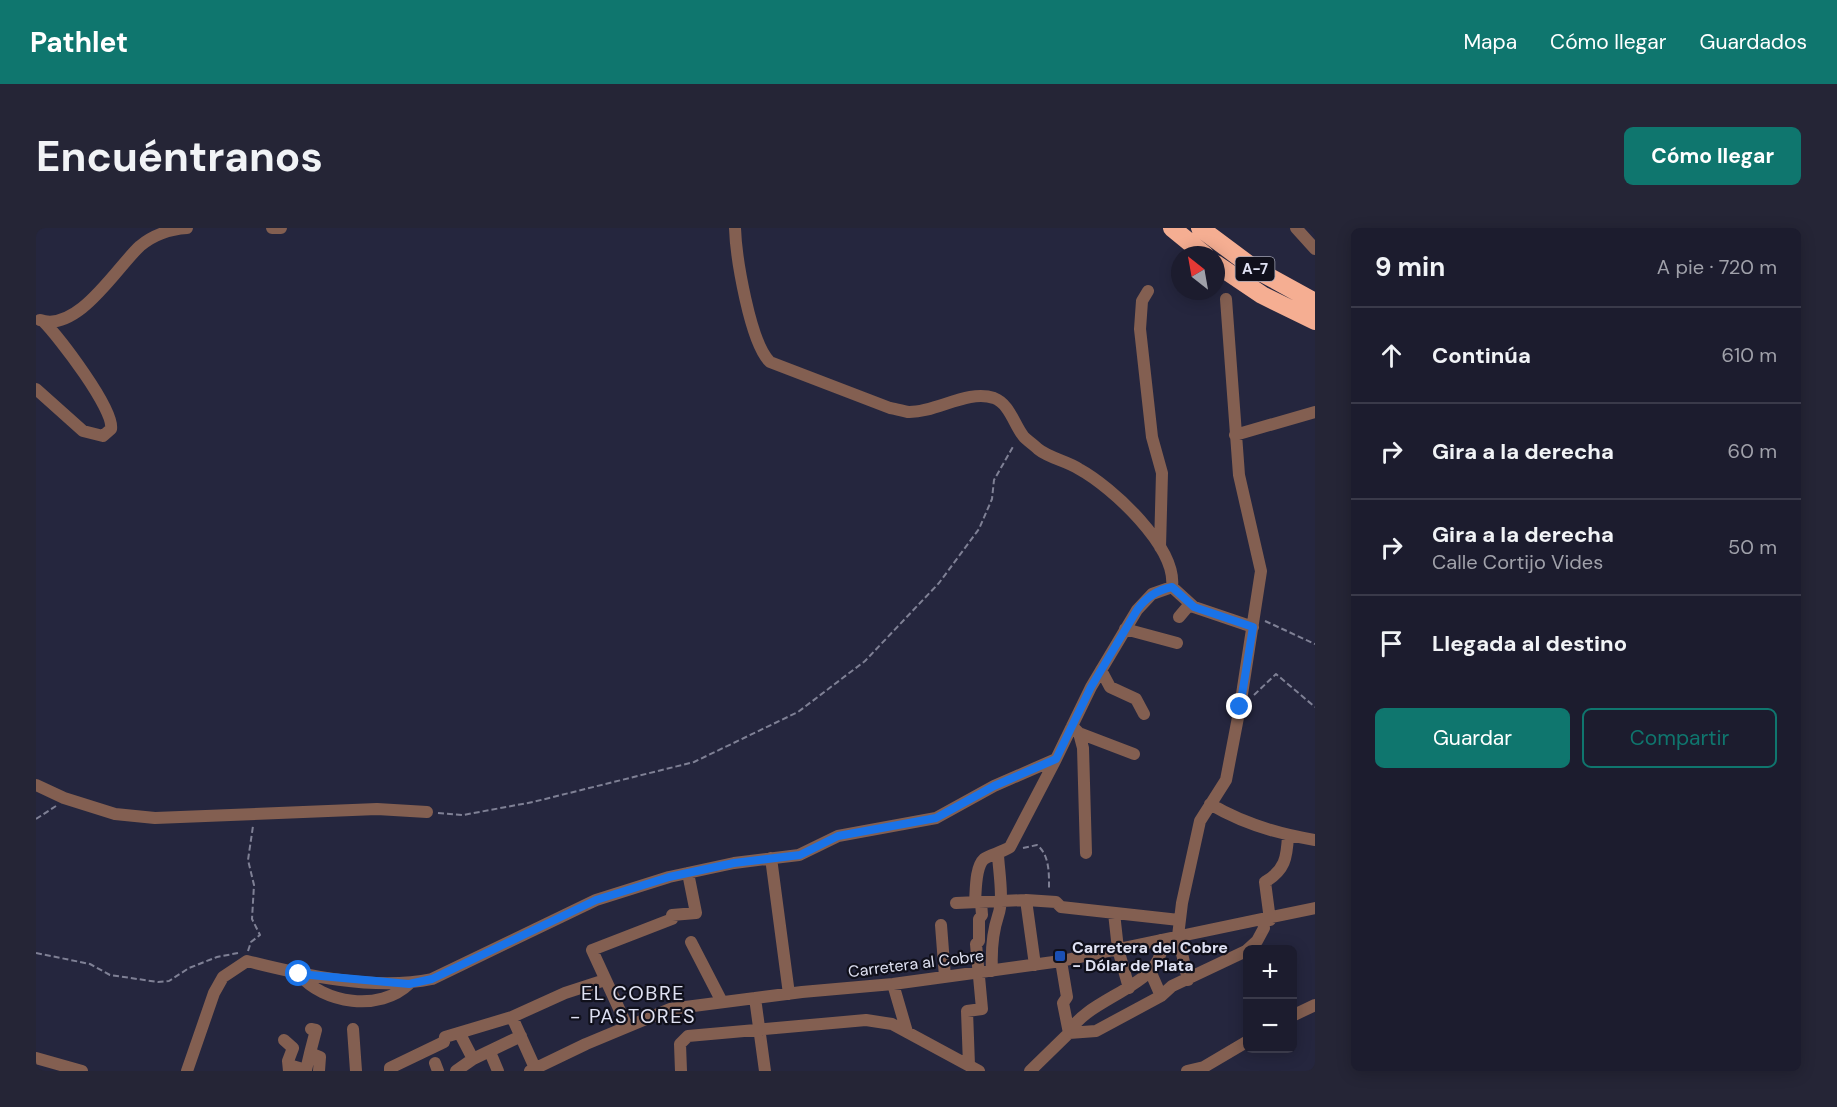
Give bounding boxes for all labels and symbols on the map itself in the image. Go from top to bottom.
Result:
north arrow [1171,246,1225,300]
road number: A-7 [1236,257,1274,281]
route end [1226,693,1252,719]
place label: Carretera del Cobre - Dólar de Plata [1072,937,1228,976]
street label: Carretera al Cobre [847,945,985,982]
marker: Carretera del Cobre - Dólar de Plata [1053,949,1067,963]
route start [285,960,311,986]
district label: EL COBRE - PASTORES [570,980,696,1029]

